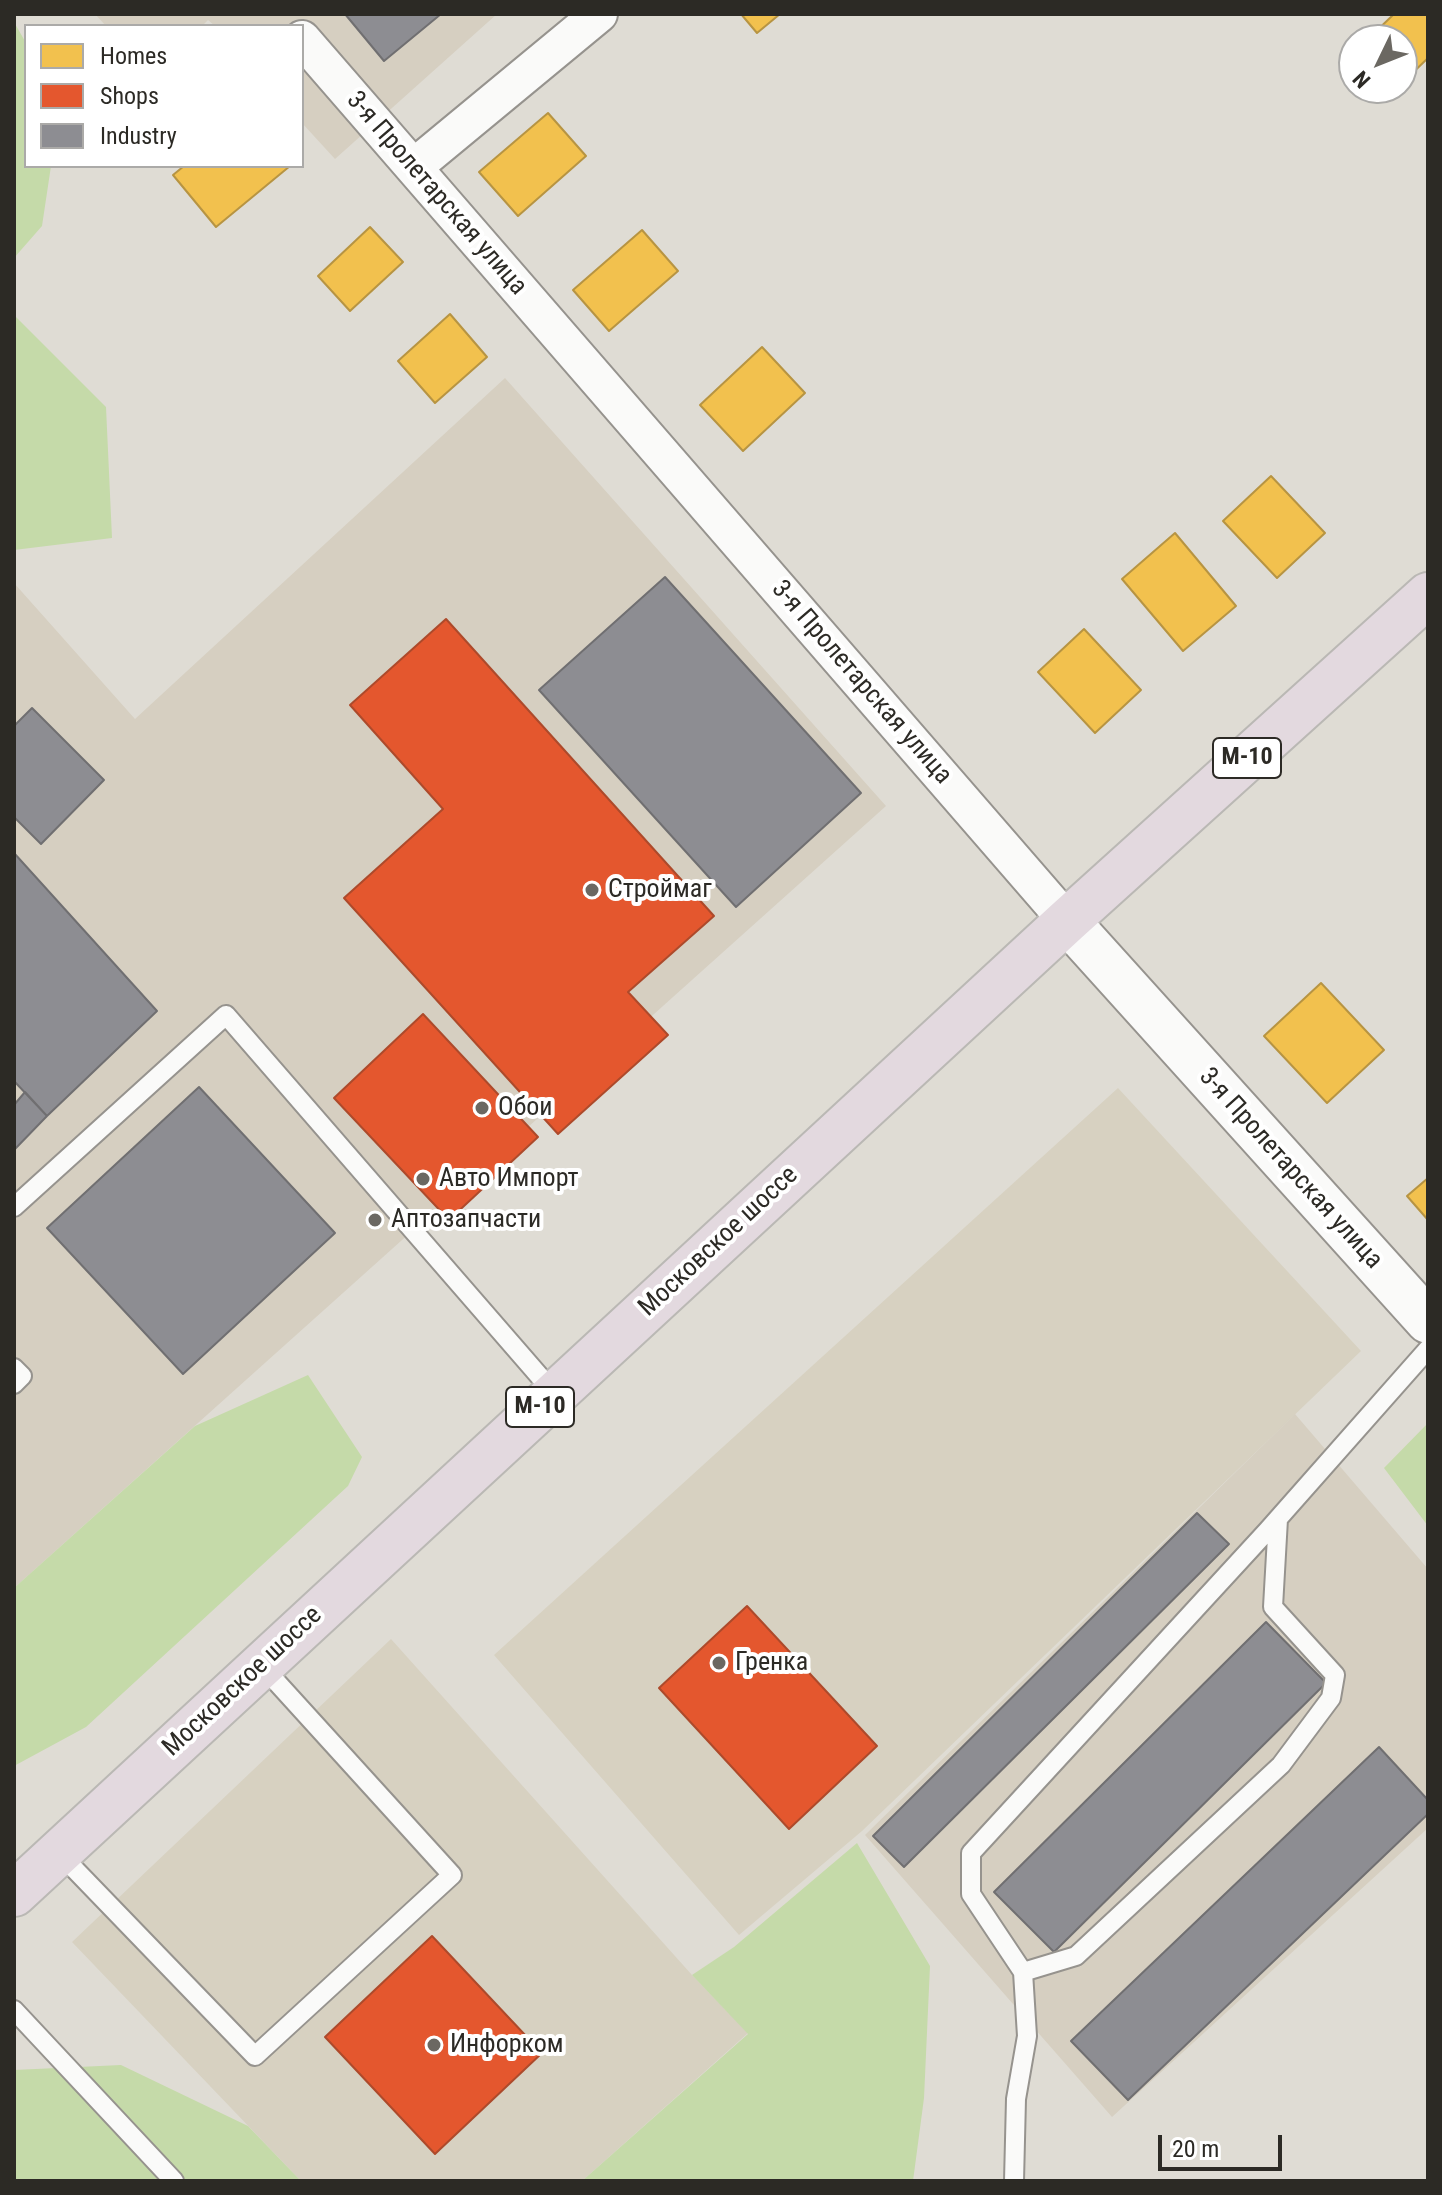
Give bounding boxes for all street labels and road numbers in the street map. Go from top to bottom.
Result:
street label: 3-я Пролетарская улица [339,86,533,302]
street label: 3-я Пролетарская улица [764,575,958,791]
road number: М-10 [1213,738,1281,778]
street label: 3-я Пролетарская улица [1192,1062,1388,1276]
street label: Московское шоссе [633,1160,805,1324]
road number: М-10 [506,1387,574,1427]
street label: Московское шоссе [157,1600,329,1764]

